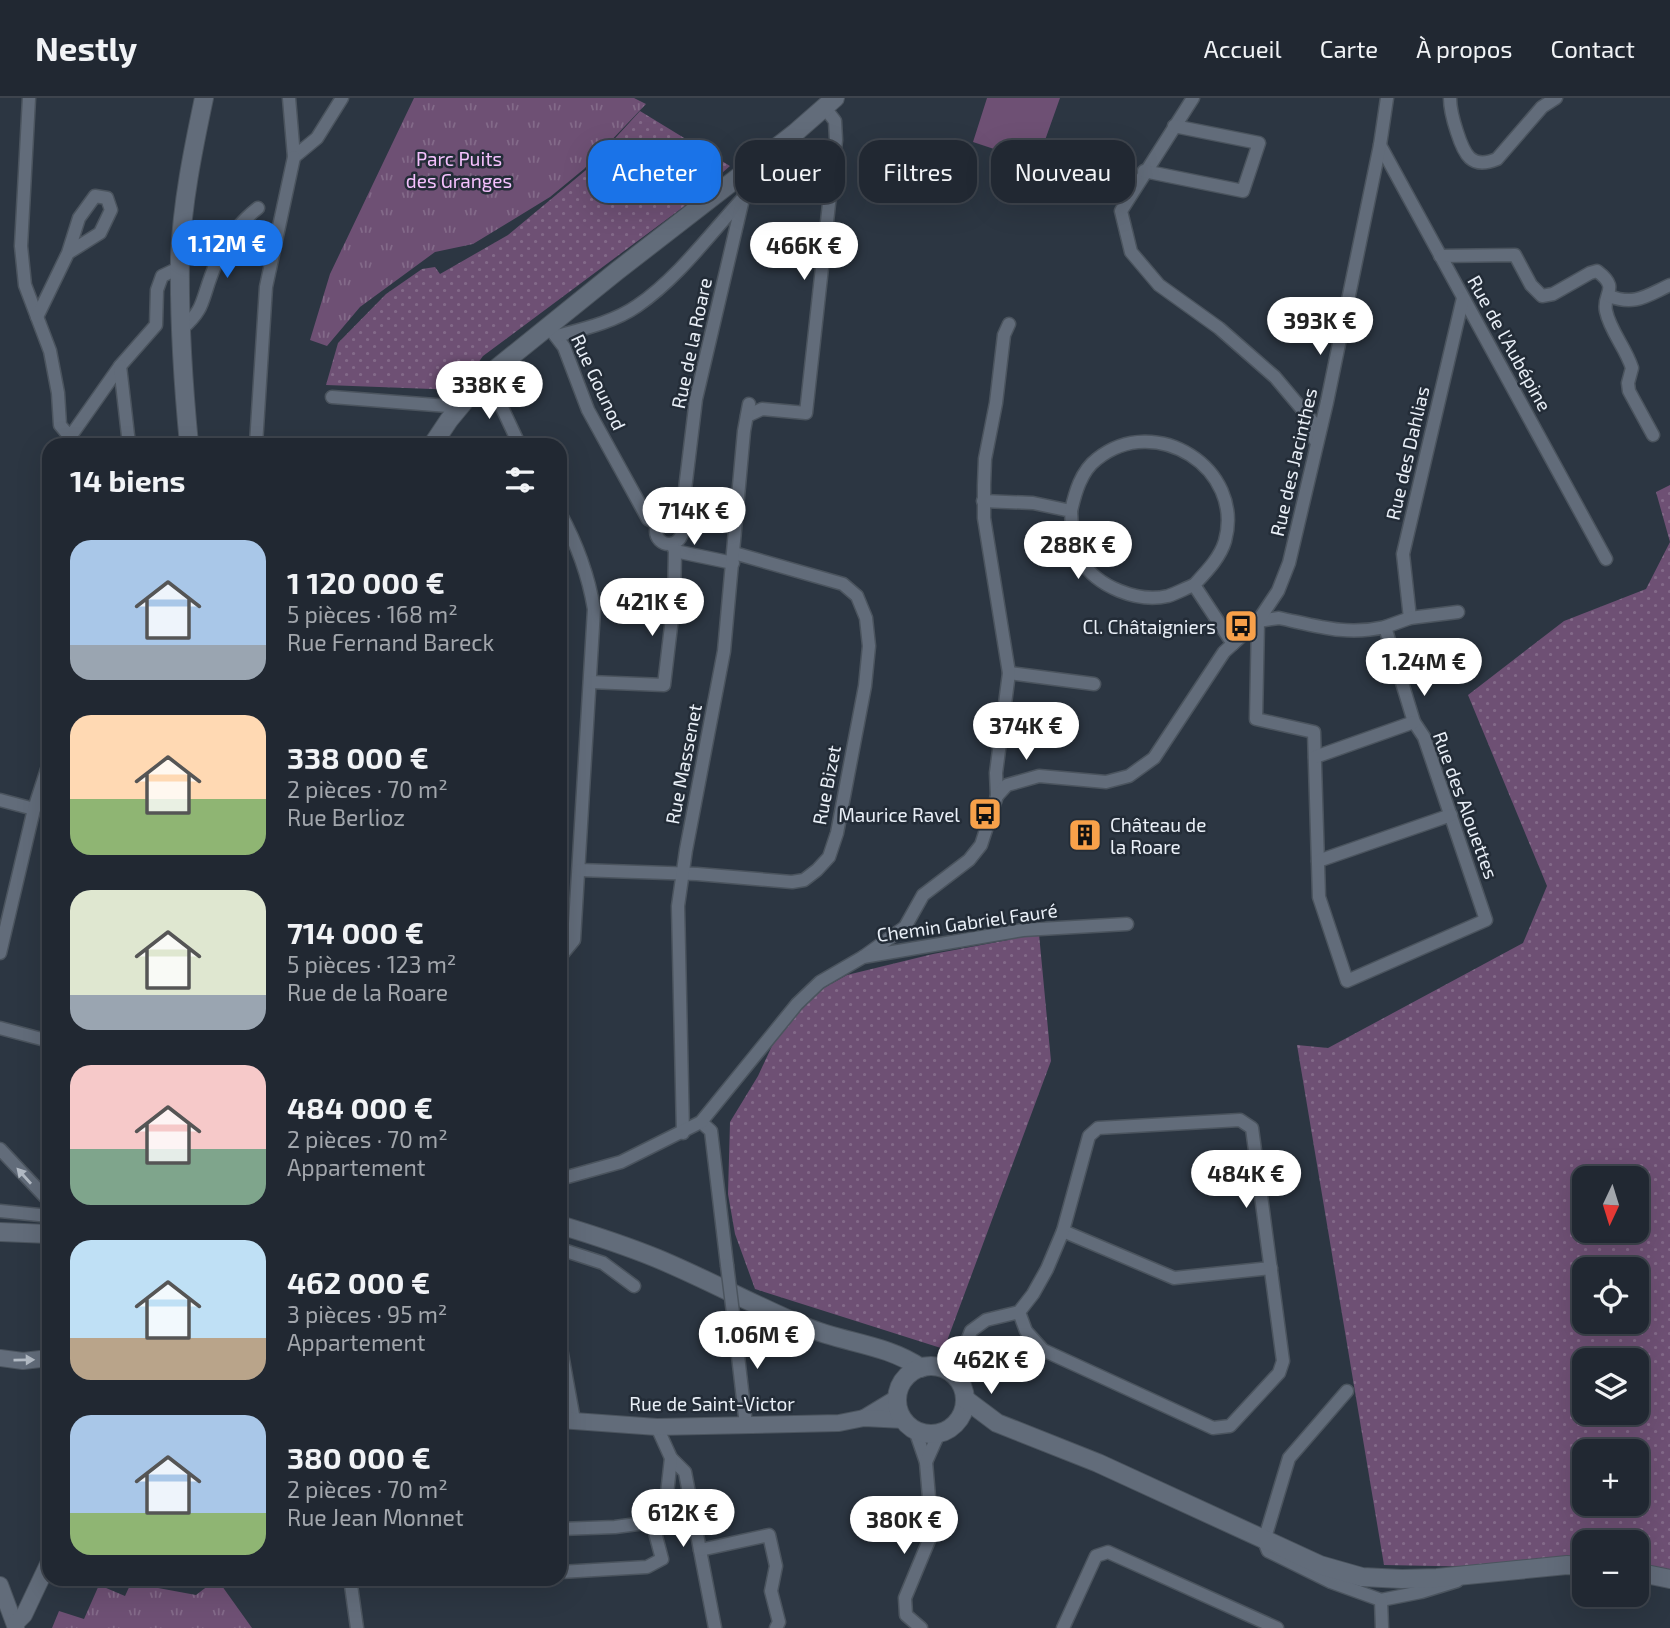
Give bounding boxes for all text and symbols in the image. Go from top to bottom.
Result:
text: Nestly [35,28,137,68]
text: Accueil [1204,34,1282,63]
text: Carte [1320,34,1378,63]
text: À propos [1416,34,1513,63]
text: Contact [1551,34,1635,63]
chip: Acheter [588,140,721,203]
chip: Louer [735,140,845,203]
chip: Filtres [859,140,977,203]
chip: Nouveau [991,140,1135,203]
park label: Parc Puits des Granges [406,147,512,192]
pin: 1.12M € [162,220,292,280]
pin: 466K € [747,222,861,282]
text: 1.12M € [188,229,266,257]
text: 466K € [766,231,842,259]
street label: Rue de l'Aubépine [1463,271,1557,415]
street label: Rue de la Roare [666,276,716,410]
pin: 393K € [1263,298,1377,357]
text: 393K € [1283,306,1357,334]
street label: Rue Gounod [567,330,631,434]
pin: 338K € [432,362,546,421]
text: 338K € [452,370,526,398]
street label: Rue des Dahlias [1380,384,1434,522]
street label: Rue des Jacinthes [1265,386,1321,538]
icon: filters [501,461,539,499]
text: 14 biens [70,462,186,498]
pin: 714K € [637,488,751,547]
text: 714K € [659,496,729,524]
pin: 288K € [1021,522,1135,581]
text: 288K € [1040,530,1116,558]
text: 1 120 000 € [287,564,445,600]
icon: home [126,568,210,652]
pin: 421K € [595,578,709,638]
text: 421K € [616,587,688,615]
text: 5 pièces · 168 m² [287,600,458,628]
bus stop icon: Cl. Châtaigniers [1222,607,1260,645]
place label: Cl. Châtaigniers [1082,615,1216,638]
text: Rue Fernand Bareck [287,628,494,656]
pin: 1.24M € [1359,638,1489,698]
text: 1.24M € [1382,647,1466,675]
street label: Rue Massenet [660,702,706,826]
pin: 374K € [969,702,1083,762]
text: 374K € [989,711,1063,739]
street label: Rue des Alouettes [1429,728,1503,882]
text: 338 000 € [287,739,429,775]
icon: home [126,743,210,827]
street label: Rue Bizet [807,743,845,827]
text: 2 pièces · 70 m² [287,775,448,803]
bus stop icon: Maurice Ravel [966,795,1004,833]
text: Rue Berlioz [287,803,405,831]
place label: Maurice Ravel [838,803,960,826]
place label: Château de la Roare [1110,813,1206,858]
building icon: Château de la Roare [1066,816,1104,854]
street label: Chemin Gabriel Fauré [875,898,1059,946]
text: 714 000 € [287,914,424,950]
icon: home [126,918,210,1002]
text: 5 pièces · 123 m² [287,950,456,978]
text: Rue de la Roare [287,978,448,1006]
text: 484 000 € [287,1089,433,1125]
icon: home [126,1093,210,1177]
text: 2 pièces · 70 m² [287,1125,448,1153]
pin: 484K € [1189,1150,1303,1210]
text: Appartement [287,1153,426,1181]
text: 484K € [1207,1159,1285,1187]
north arrow [1572,1166,1648,1242]
map controls [1572,1166,1649,1607]
one-way arrow [16,1167,32,1185]
button: locate [1572,1257,1649,1334]
text: 462 000 € [287,1264,430,1300]
icon: home [126,1268,210,1352]
text: 3 pièces · 95 m² [287,1300,447,1328]
pin: 1.06M € [692,1312,822,1371]
text: 1.06M € [715,1320,799,1348]
text: Appartement [287,1328,426,1356]
pin: 462K € [934,1336,1048,1396]
text: 462K € [953,1345,1029,1373]
button: layers [1572,1348,1649,1425]
one-way arrow [14,1354,36,1365]
street label: Rue de Saint-Victor [629,1392,795,1415]
text: 380 000 € [287,1439,431,1475]
button: + [1572,1439,1649,1516]
icon: home [126,1443,210,1527]
text: 2 pièces · 70 m² [287,1475,448,1503]
pin: 612K € [626,1490,740,1549]
pin: 380K € [847,1496,961,1556]
text: 612K € [648,1498,718,1526]
text: Rue Jean Monnet [287,1503,464,1531]
text: 380K € [866,1505,942,1533]
button: − [1572,1530,1649,1607]

